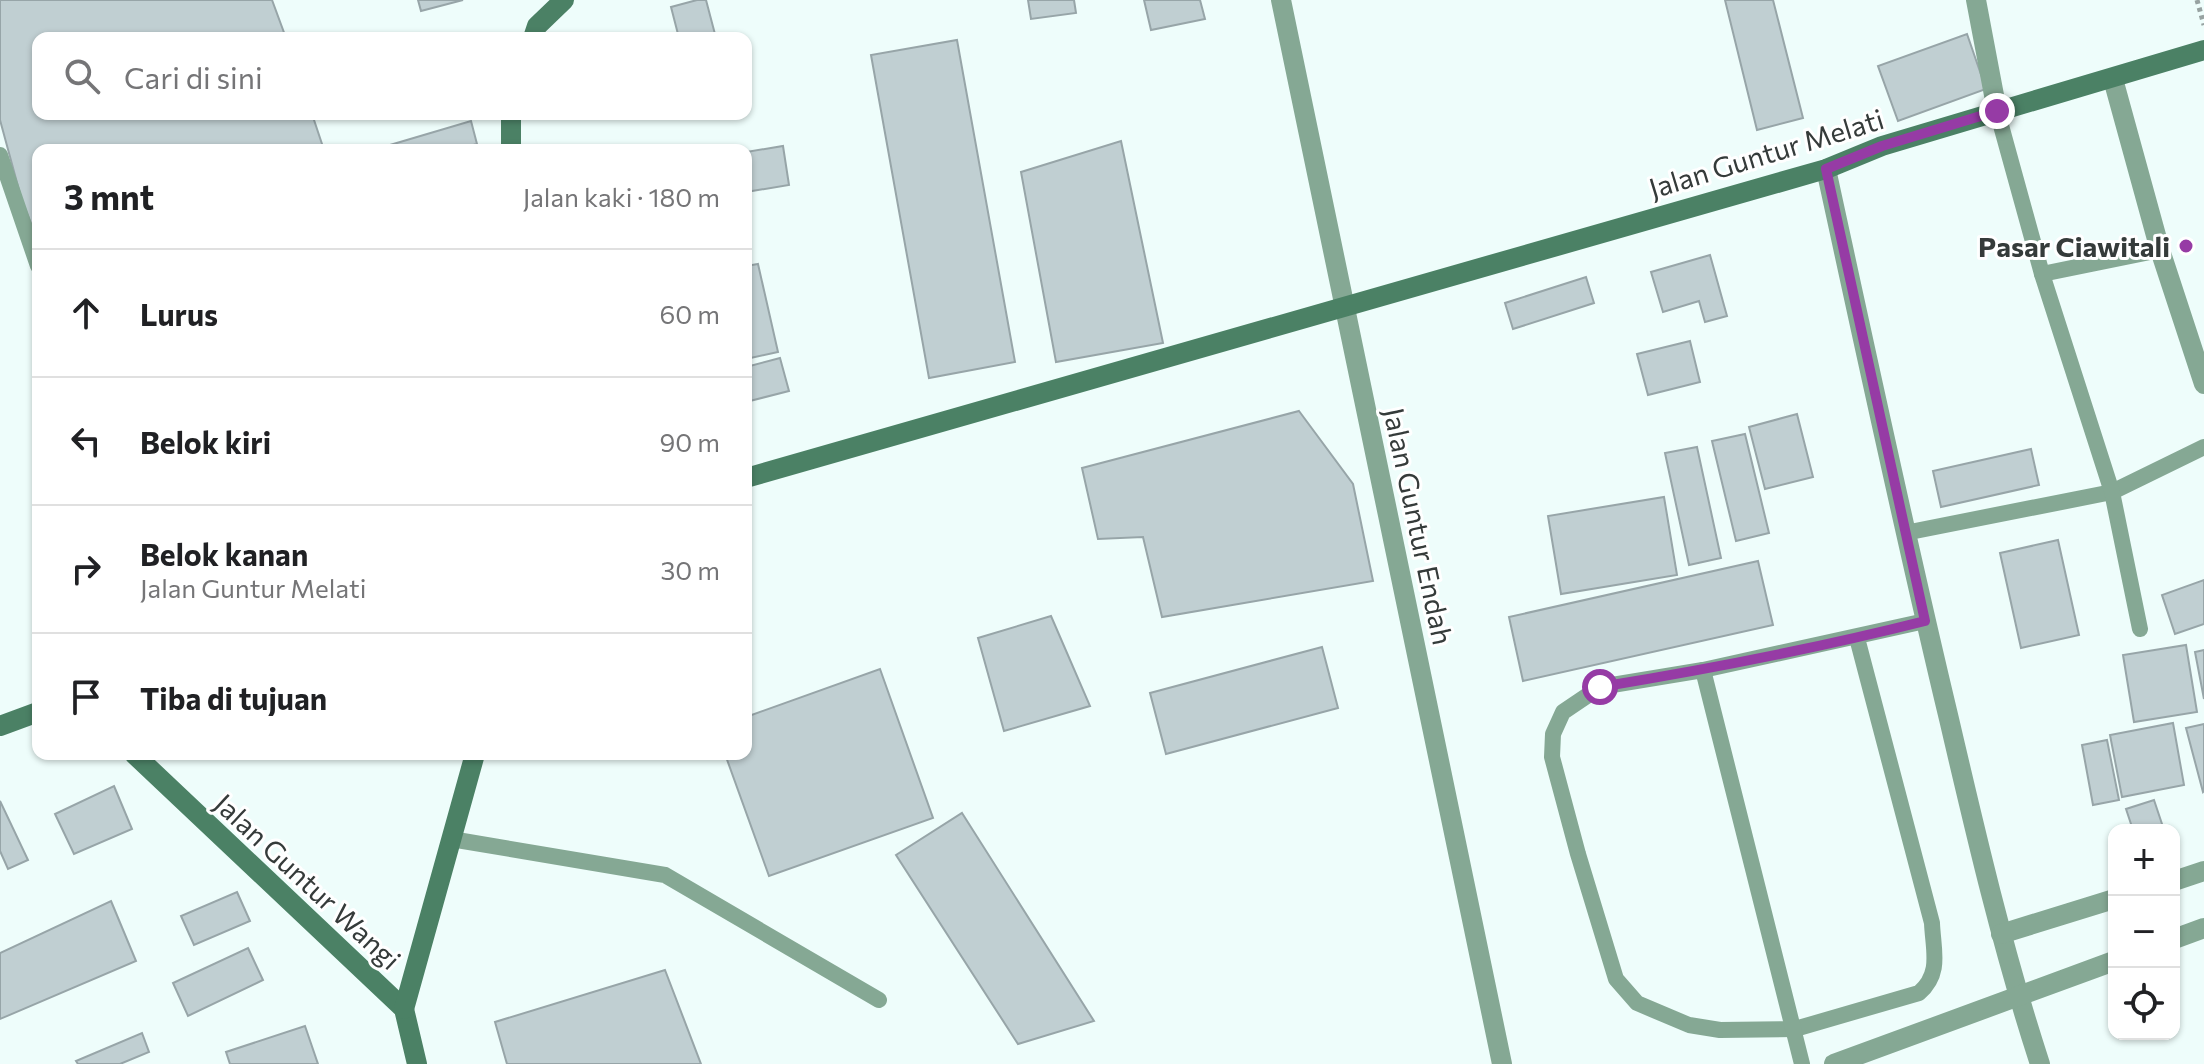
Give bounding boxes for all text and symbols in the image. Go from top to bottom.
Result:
search box [32,32,752,120]
icon: search [60,54,104,98]
text: Cari di sini [124,58,263,95]
route end [1979,93,2015,129]
street label: Jalan Guntur Melati [1644,101,1888,205]
text: 3 mnt [64,175,154,217]
text: Jalan kaki · 180 m [523,181,720,212]
place label: Pasar Ciawitali [1978,229,2170,263]
marker: Pasar Ciawitali [2177,237,2195,255]
icon: ahead [64,291,108,335]
text: Lurus [140,295,218,332]
text: 60 m [660,298,720,329]
street label: Jalan Guntur Endah [1377,404,1461,648]
icon: left [64,419,108,463]
text: Belok kiri [140,423,271,460]
text: 90 m [660,426,720,457]
text: Belok kanan [140,535,308,572]
icon: right [64,547,108,591]
text: 30 m [661,554,720,585]
text: Jalan Guntur Melati [140,572,366,603]
route start [1582,669,1618,705]
icon: arrive [64,675,108,719]
text: Tiba di tujuan [140,679,327,716]
street label: Jalan Guntur Wangi [208,786,408,976]
map controls [2108,824,2180,1040]
button: + [2108,824,2180,896]
button: − [2108,896,2180,968]
button: locate [2108,968,2180,1040]

